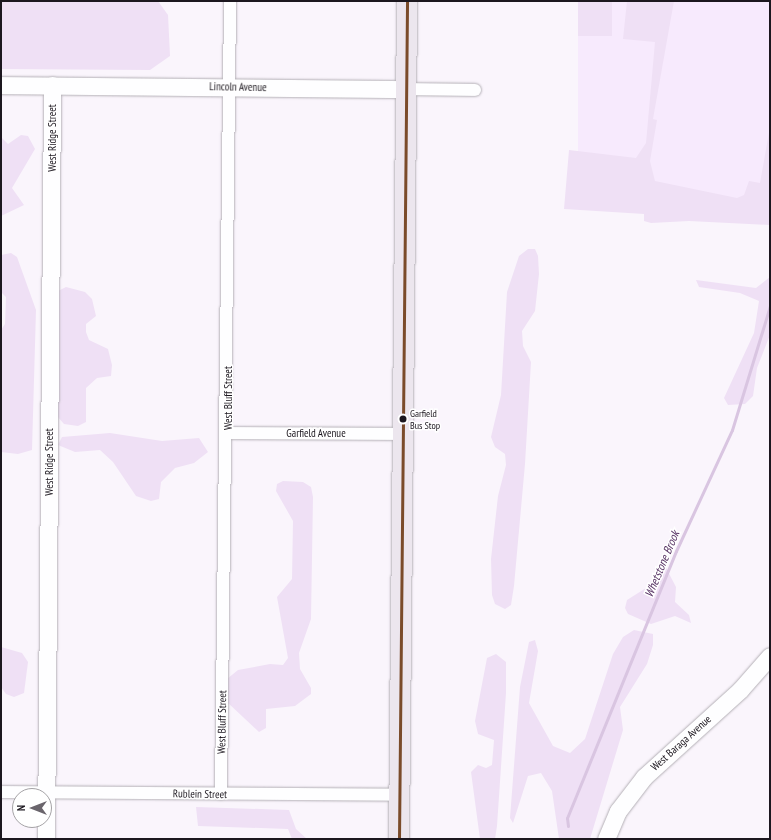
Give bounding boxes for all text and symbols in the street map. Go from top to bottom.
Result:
street label: Lincoln Avenue [209,80,267,94]
street label: West Ridge Street [45,104,59,172]
street label: West Bluff Street [221,366,235,430]
place label: Garfield Bus Stop [410,407,440,430]
marker: Garfield Bus Stop [398,414,408,424]
street label: Garfield Avenue [286,426,346,440]
street label: West Ridge Street [42,428,56,496]
water label: Whetstone Brook [642,529,682,599]
street label: West Bluff Street [215,690,229,754]
street label: West Baraga Avenue [648,712,714,774]
street label: Rublein Street [173,787,227,801]
north arrow [12,788,52,828]
text: N [14,805,28,811]

